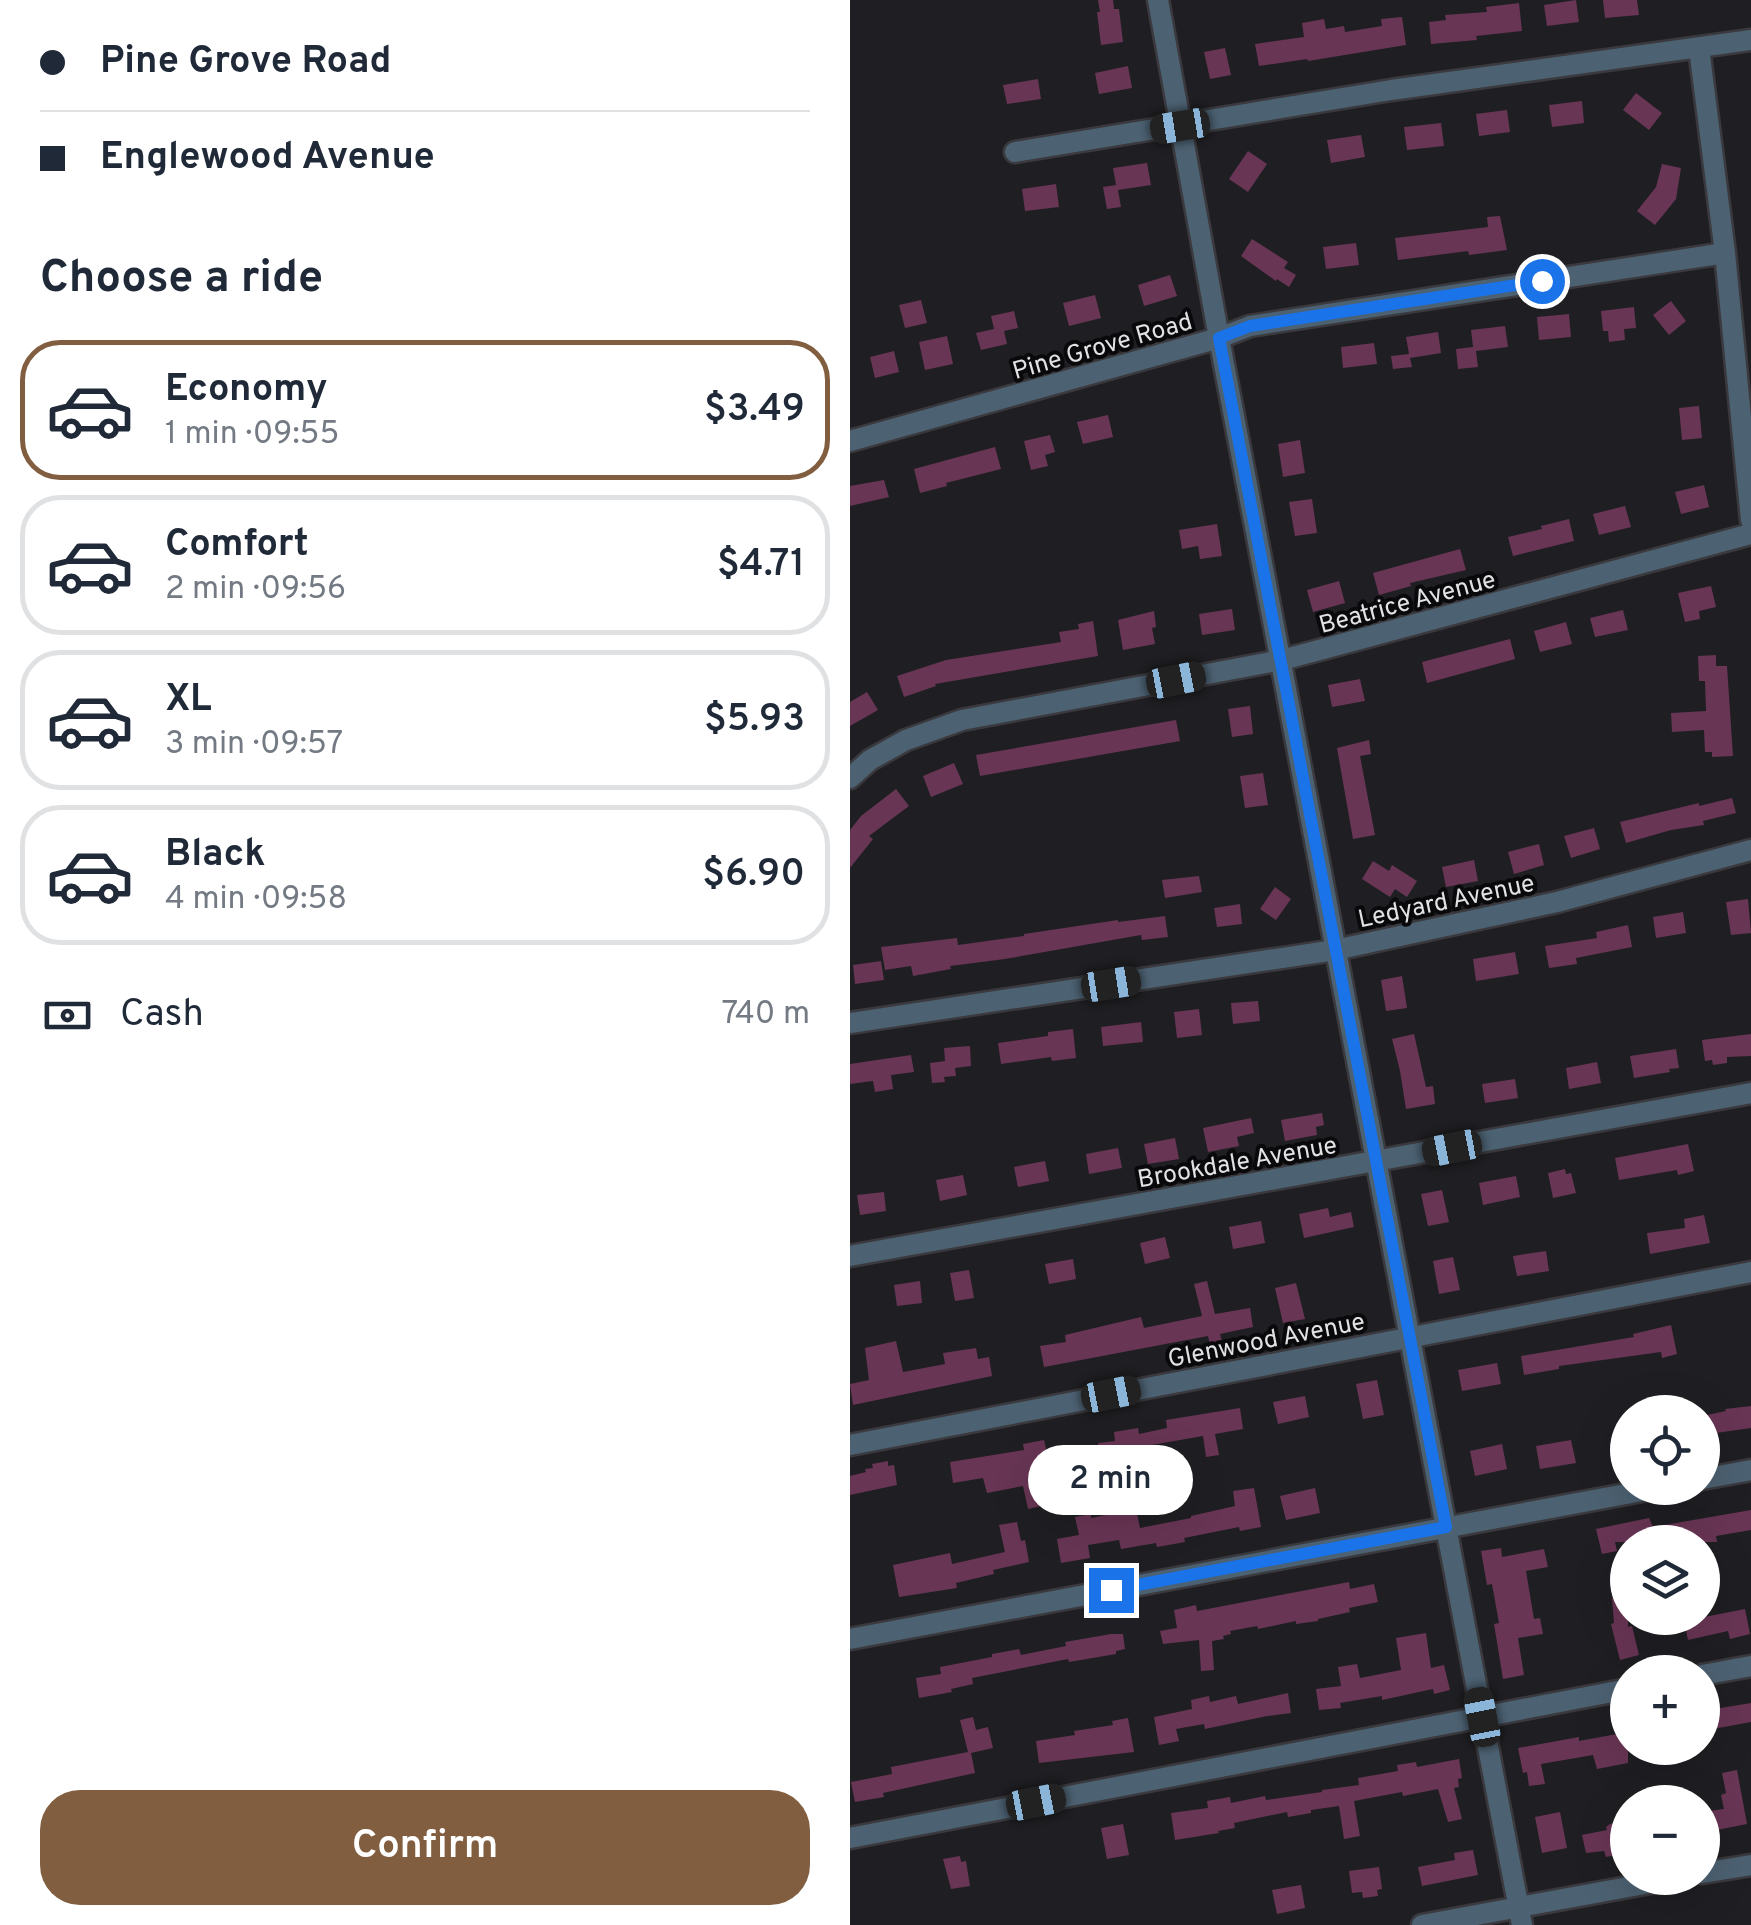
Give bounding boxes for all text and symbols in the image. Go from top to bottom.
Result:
text: Pine Grove Road [100,38,392,87]
car [1148,106,1212,146]
text: Englewood Avenue [100,134,435,183]
text: Choose a ride [40,251,323,308]
route start [1520,259,1565,304]
street label: Pine Grove Road [1009,307,1197,389]
icon: car [45,365,135,455]
text: Economy [165,366,327,415]
text: $3.49 [704,386,805,435]
text: 1 min · 09:55 [165,415,339,455]
icon: car [45,520,135,610]
text: Comfort [165,521,309,570]
text: $4.71 [717,541,805,590]
street label: Beatrice Avenue [1316,565,1500,643]
text: 2 min · 09:56 [165,570,346,610]
car [1144,660,1208,700]
icon: car [45,675,135,765]
text: XL [165,676,212,725]
text: $5.93 [704,696,805,745]
text: 3 min · 09:57 [165,725,343,765]
icon: car [45,830,135,920]
text: Black [165,831,265,880]
text: $6.90 [702,851,805,900]
street label: Ledyard Avenue [1355,869,1538,937]
text: 4 min · 09:58 [165,880,347,920]
car [1079,964,1143,1004]
icon: cash [40,988,95,1043]
text: Cash [120,991,204,1040]
text: 740 m [721,995,810,1035]
car [1420,1128,1484,1168]
street label: Brookdale Avenue [1135,1131,1340,1197]
street label: Glenwood Avenue [1165,1307,1368,1377]
car [1079,1374,1143,1414]
map controls [1610,1395,1720,1895]
button: locate [1610,1395,1720,1505]
callout: 2 min [1028,1445,1194,1515]
text: 2 min [1069,1460,1152,1500]
button: layers [1610,1525,1720,1635]
route end [1089,1568,1134,1613]
button: + [1610,1655,1720,1765]
car [1462,1685,1502,1749]
car [1004,1782,1068,1822]
button: − [1610,1785,1720,1895]
button: Confirm [40,1790,810,1905]

